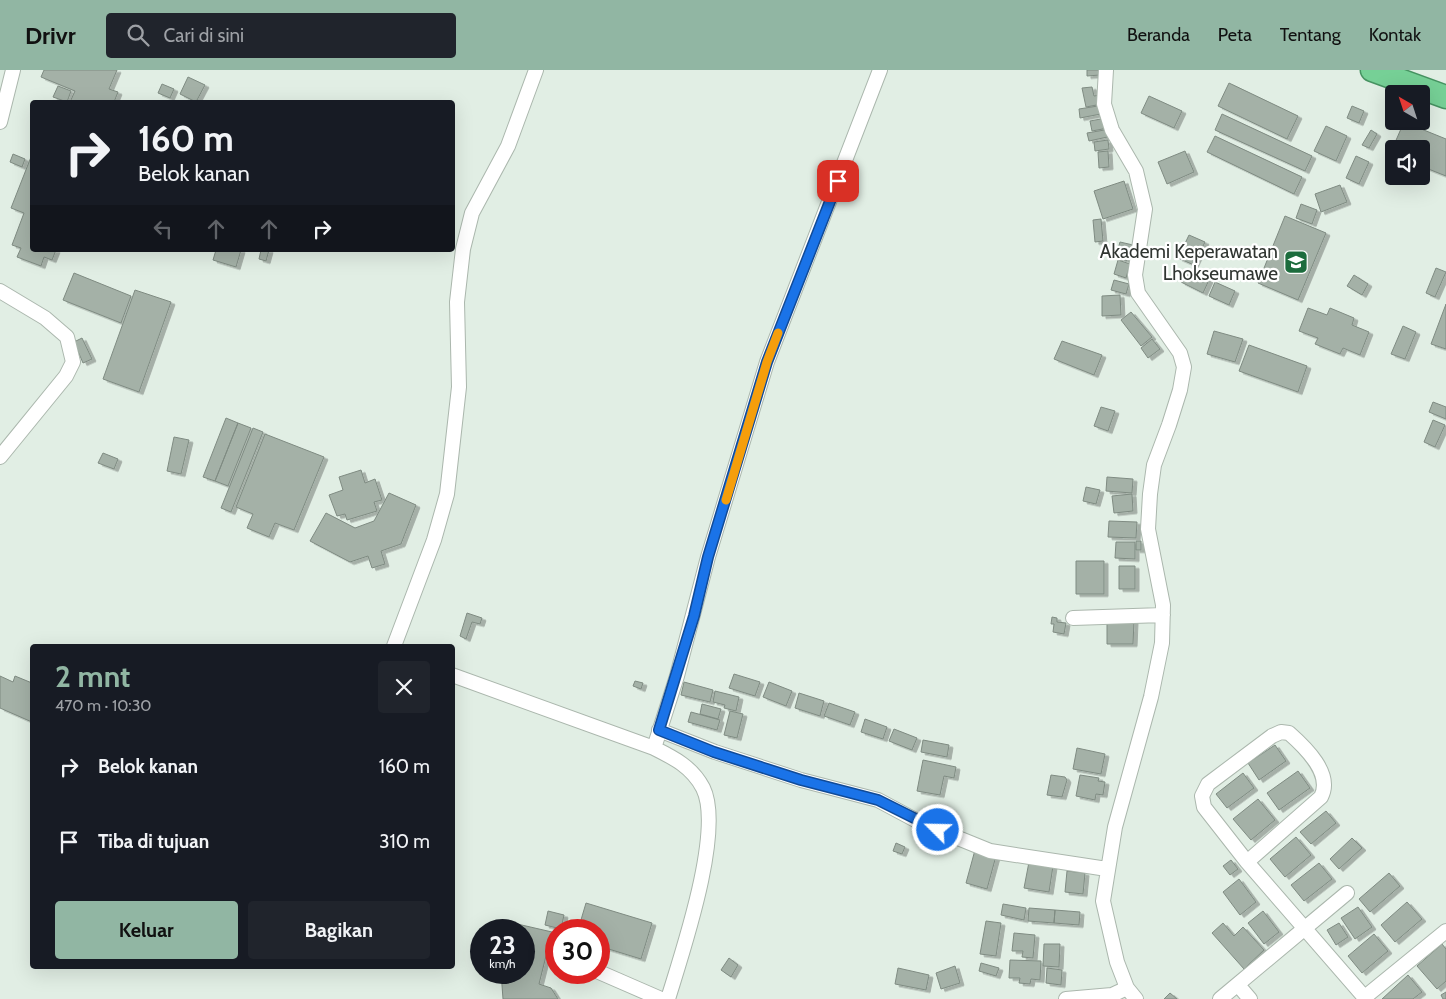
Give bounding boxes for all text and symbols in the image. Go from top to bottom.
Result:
search box [106,13,456,58]
text: Drivr [25,21,76,50]
icon: search [124,21,152,49]
text: Cari di sini [164,24,244,47]
text: Beranda [1127,24,1190,46]
text: Peta [1218,24,1252,46]
text: Tentang [1280,24,1341,46]
text: Kontak [1369,24,1421,46]
north arrow [1385,85,1430,130]
map controls [1385,85,1430,185]
text: 160 m [138,117,234,160]
icon: right [55,120,120,185]
button: sound [1385,140,1430,185]
text: Belok kanan [138,160,250,187]
pin [817,160,859,202]
icon: arrive [824,167,852,195]
icon: left [149,215,177,243]
icon: ahead [202,215,230,243]
icon: ahead [255,215,283,243]
icon: right [308,215,336,243]
place label: Akademi Keperawatan Lhokseumawe [1100,240,1278,285]
school or university icon: Akademi Keperawatan Lhokseumawe [1283,249,1309,275]
text: 2 mnt [55,658,130,695]
button: close [378,661,430,713]
text: 470 m · 10:30 [55,696,152,715]
icon: right [55,753,83,781]
text: Belok kanan [98,755,198,778]
text: 160 m [379,755,430,778]
position arrow [911,803,963,855]
icon: arrive [55,828,83,856]
text: Tiba di tujuan [98,830,209,853]
text: 310 m [379,830,430,853]
button: Keluar [55,901,238,959]
button: Bagikan [248,901,430,959]
speed limit sign: 30 [545,919,610,984]
text: 23 [489,930,516,960]
text: km/h [489,956,516,971]

